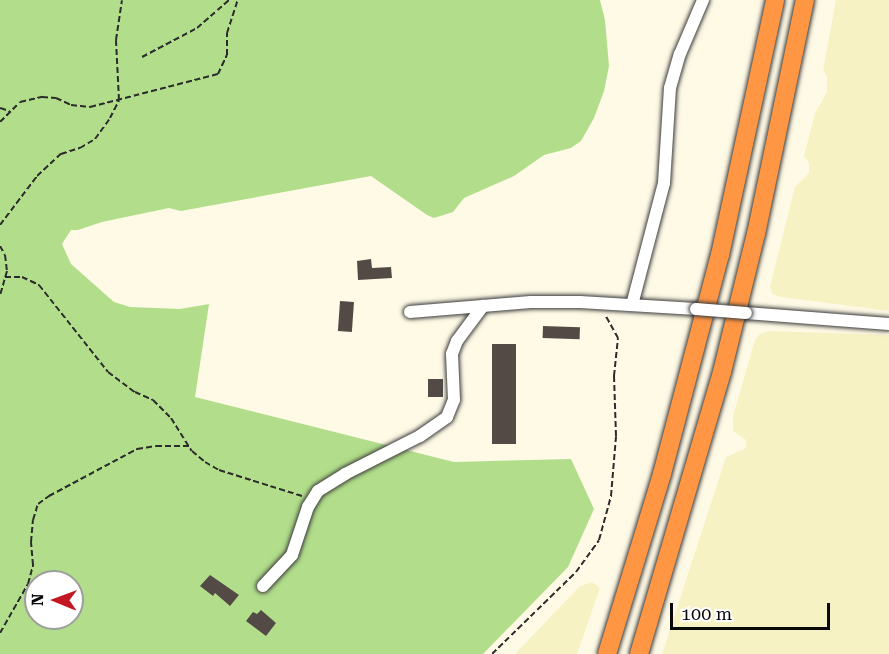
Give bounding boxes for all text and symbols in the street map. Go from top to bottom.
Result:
north arrow [24,570,84,630]
scale bar [673,591,834,629]
text: N [28,593,47,606]
text: 100 m [681,603,732,624]

